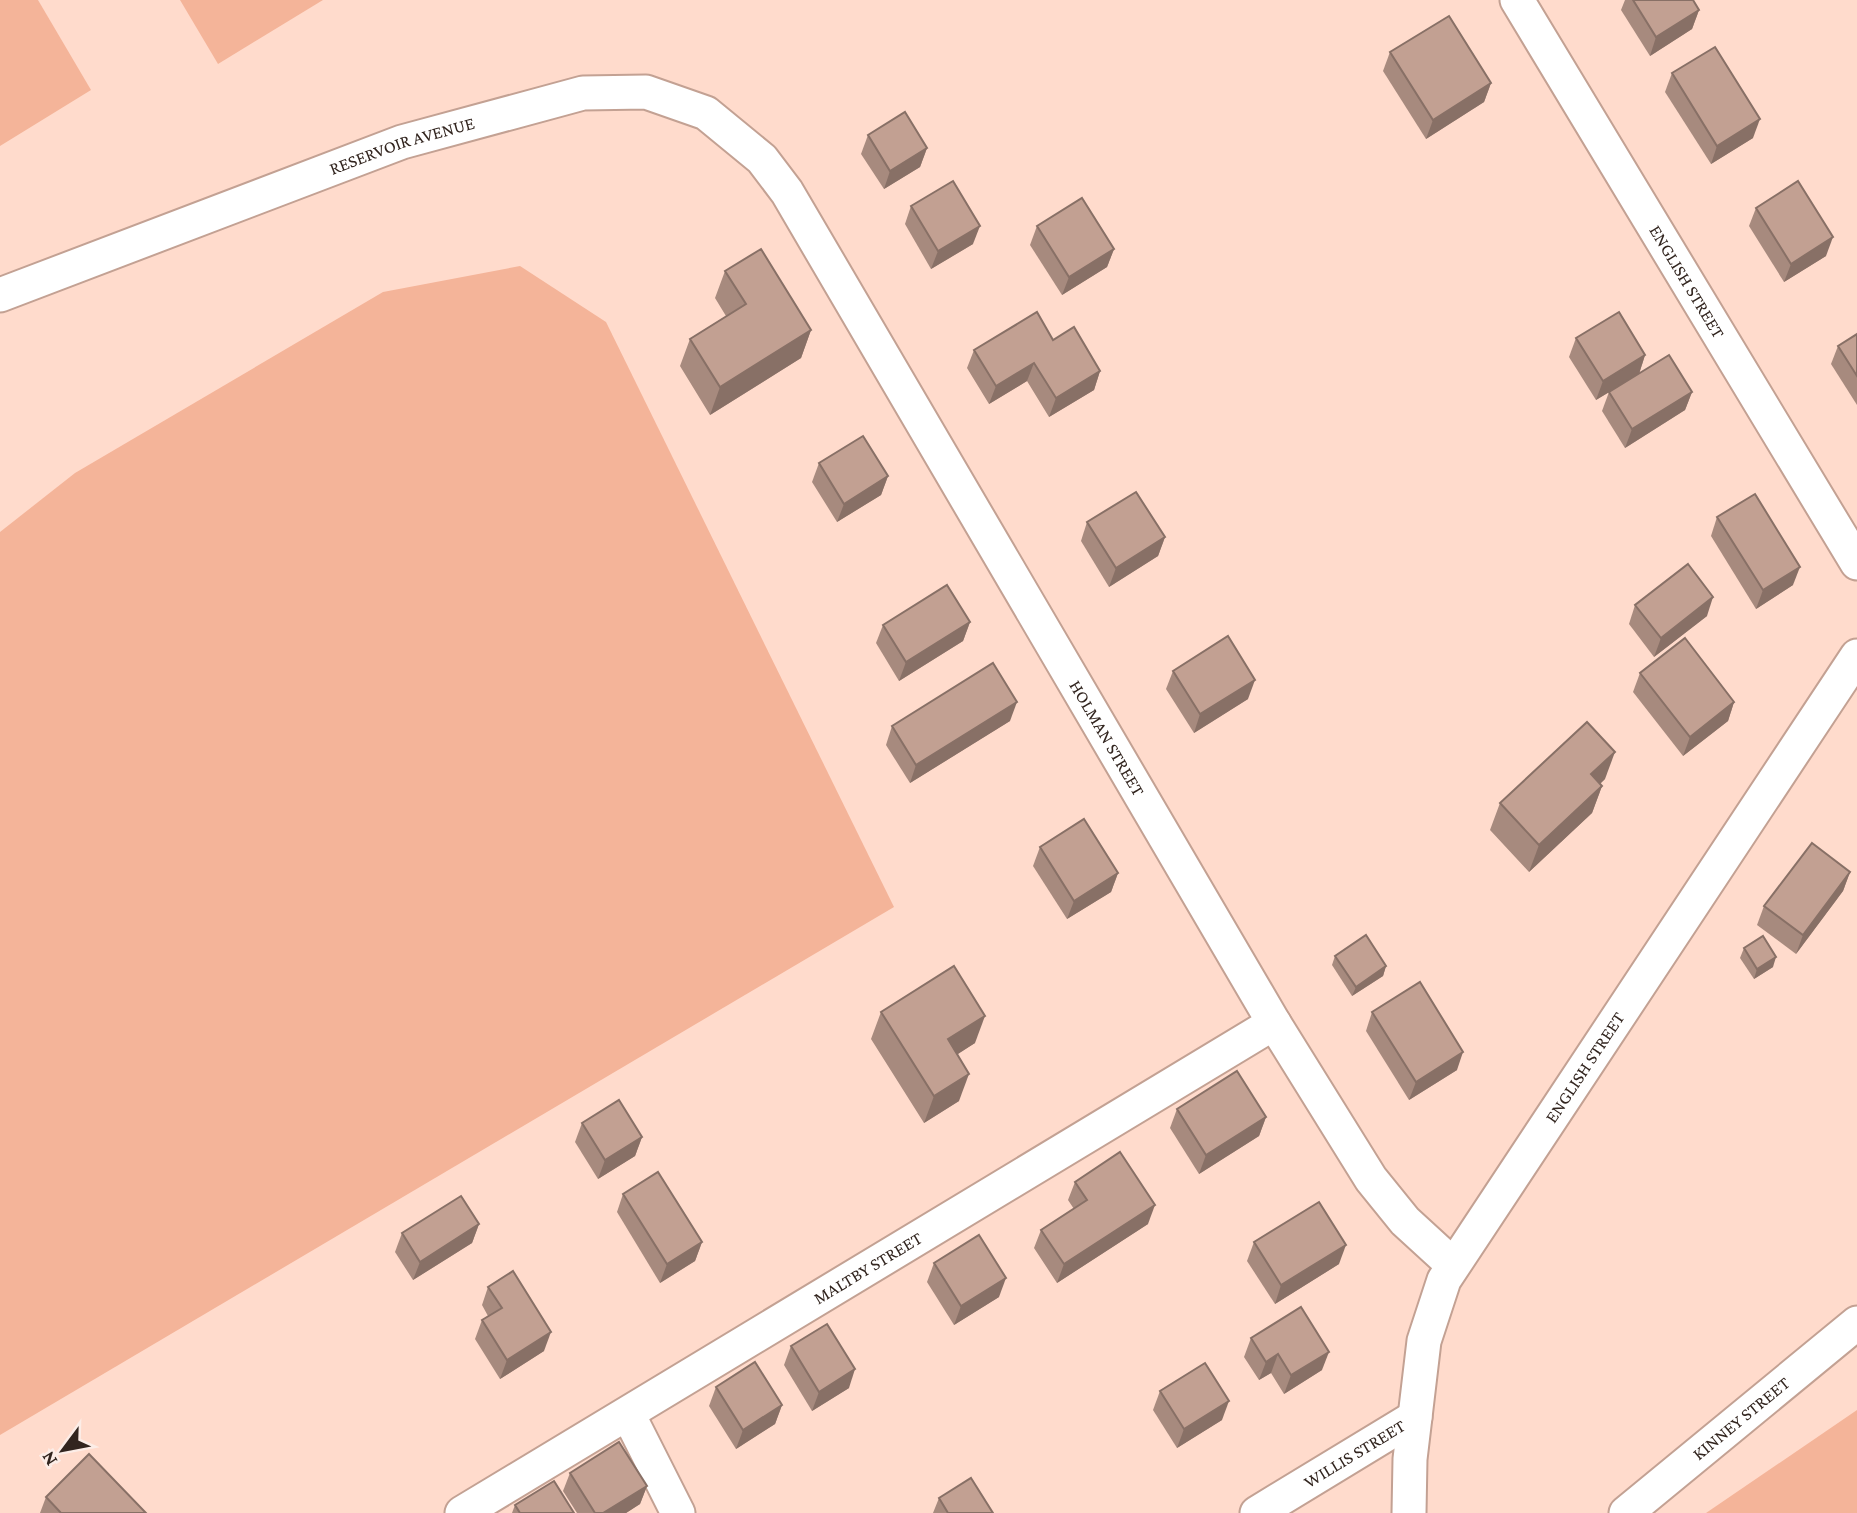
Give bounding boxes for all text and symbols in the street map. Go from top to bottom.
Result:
street label: RESERVOIR AVENUE [326,113,477,179]
street label: ENGLISH STREET [1645,221,1729,342]
street label: HOLMAN STREET [1065,677,1149,800]
street label: ENGLISH STREET [1541,1008,1629,1126]
street label: MALTBY STREET [810,1228,926,1308]
street label: KINNEY STREET [1689,1373,1794,1464]
north arrow [28,1415,98,1485]
street label: WILLIS STREET [1300,1415,1409,1492]
text: N [37,1448,61,1470]

